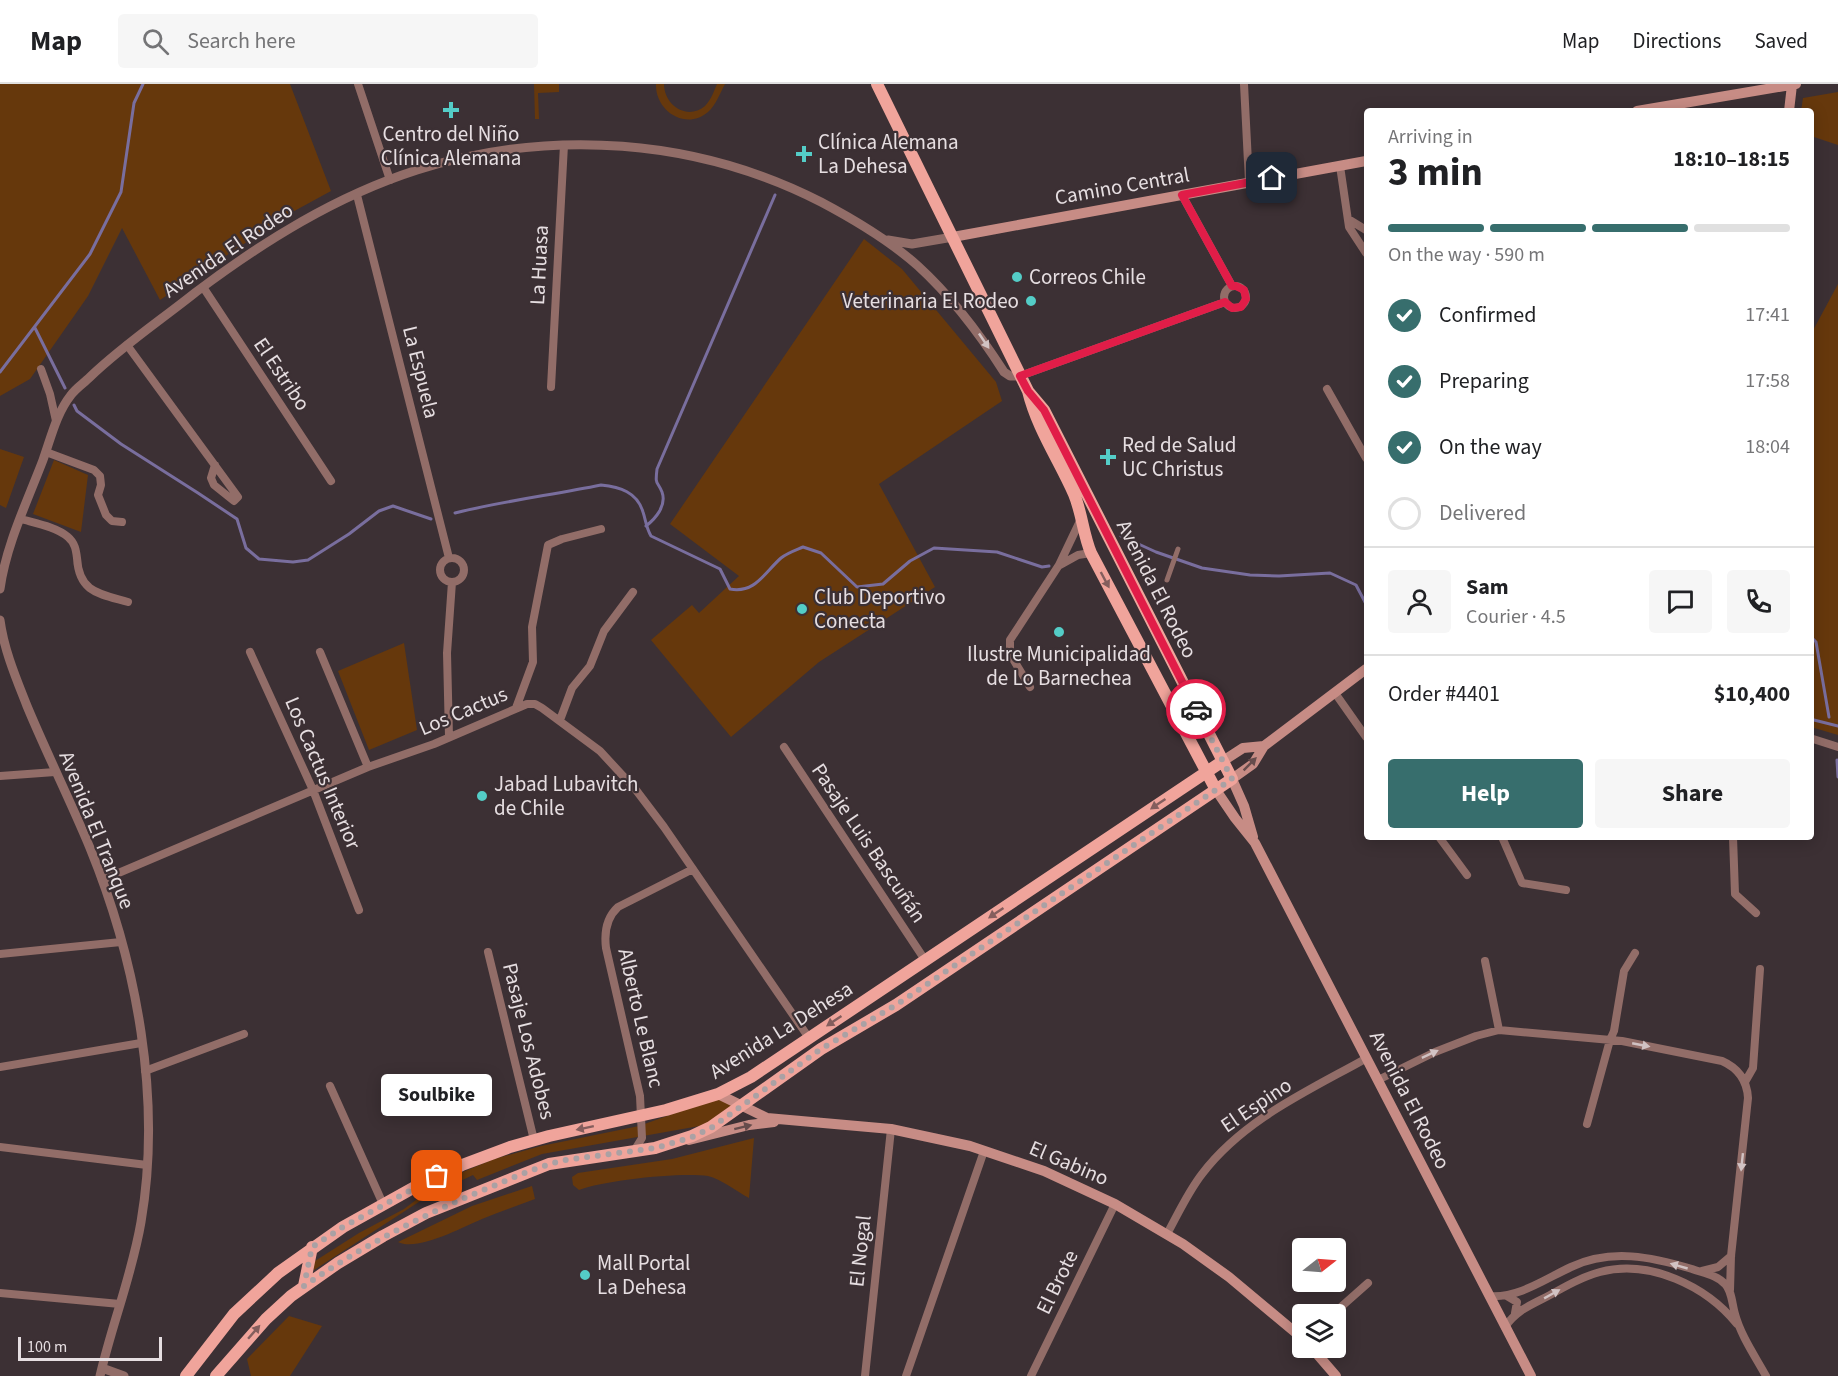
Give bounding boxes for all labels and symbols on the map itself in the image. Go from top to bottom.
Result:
marker: Centro del Niño Clínica Alemana [442,101,460,119]
place label: Centro del Niño Clínica Alemana [381,119,521,173]
place label: Clínica Alemana La Dehesa [818,127,959,181]
marker: Clínica Alemana La Dehesa [795,145,813,163]
pin [1246,152,1297,203]
street label: Camino Central [1052,159,1192,213]
street label: Avenida El Rodeo [157,195,299,305]
street label: La Huasa [522,224,556,306]
place label: Correos Chile [1029,262,1146,292]
marker: Correos Chile [1010,270,1024,284]
place label: Veterinaria El Rodeo [842,286,1019,316]
marker: Veterinaria El Rodeo [1024,294,1038,308]
street label: La Espuela [395,323,447,421]
street label: El Estribo [246,331,318,417]
one-way arrow [978,332,989,349]
place label: Red de Salud UC Christus [1122,430,1237,484]
marker: Red de Salud UC Christus [1099,448,1117,466]
street label: Avenida El Rodeo [1109,515,1205,663]
one-way arrow [1100,572,1110,589]
place label: Club Deportivo Conecta [814,582,946,636]
marker: Club Deportivo Conecta [795,602,809,616]
marker: Ilustre Municipalidad de Lo Barnechea [1052,625,1066,639]
place label: Ilustre Municipalidad de Lo Barnechea [967,639,1151,693]
street label: Los Cactus [414,679,512,743]
courier [1166,679,1226,739]
street label: Los Cactus Interior [277,692,369,855]
street label: Avenida El Tranque [52,747,142,913]
street label: Pasaje Luis Bascuñán [804,757,934,929]
one-way arrow [1243,757,1257,772]
place label: Jabad Lubavitch de Chile [494,769,639,823]
marker: Jabad Lubavitch de Chile [475,789,489,803]
one-way arrow [1150,798,1166,809]
one-way arrow [989,907,1005,919]
street label: Alberto Le Blanc [610,945,672,1091]
street label: Pasaje Los Adobes [495,960,563,1123]
street label: Avenida La Dehesa [703,974,859,1086]
one-way arrow [826,1015,842,1027]
street label: Avenida El Rodeo [1362,1026,1458,1174]
one-way arrow [1632,1041,1651,1050]
one-way arrow [1422,1050,1439,1059]
street label: El Espino [1214,1070,1298,1140]
callout: Soulbike [382,1074,492,1116]
one-way arrow [734,1122,752,1131]
one-way arrow [576,1124,595,1133]
street label: El Gabino [1025,1133,1113,1193]
pin [411,1150,462,1201]
one-way arrow [1737,1152,1747,1171]
street label: El Nogal [841,1214,879,1288]
north arrow [1292,1238,1346,1292]
street label: El Brote [1029,1245,1085,1319]
place label: Mall Portal La Dehesa [597,1248,690,1302]
one-way arrow [1670,1260,1688,1270]
marker: Mall Portal La Dehesa [578,1268,592,1282]
one-way arrow [1544,1289,1561,1299]
one-way arrow [247,1325,260,1340]
scale bar [18,1334,162,1362]

